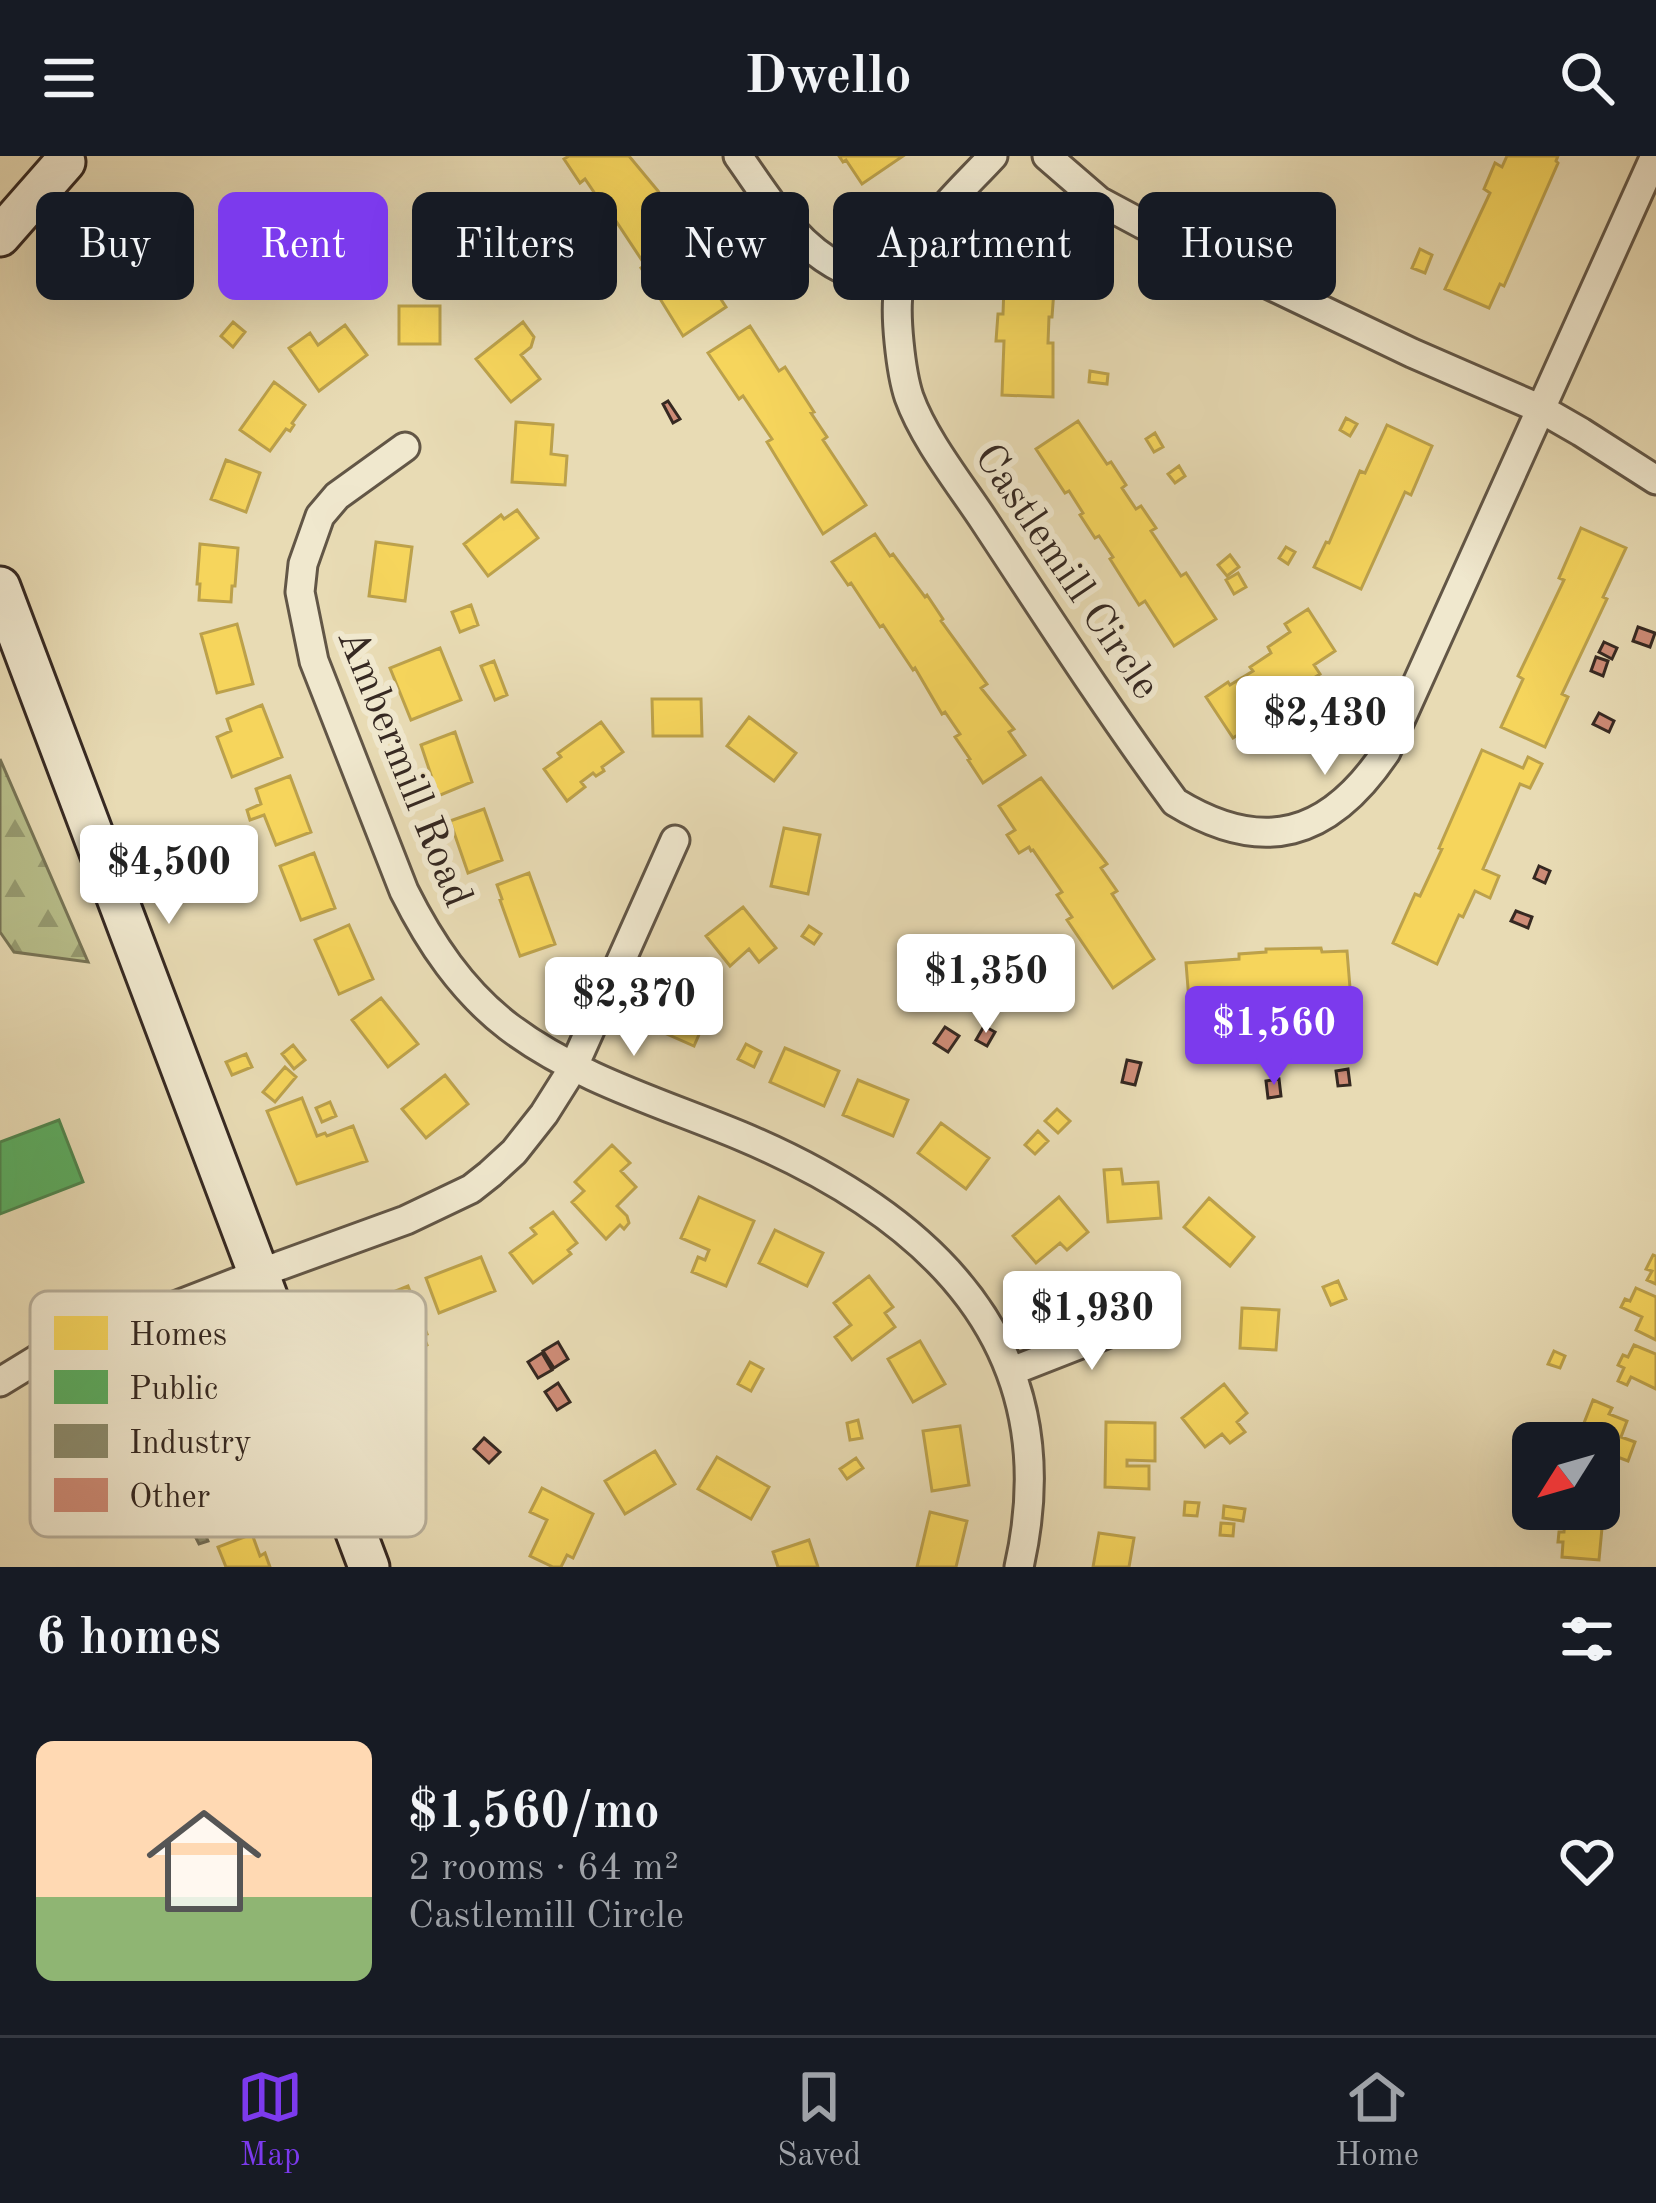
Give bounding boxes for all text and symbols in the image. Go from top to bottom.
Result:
icon: menu [36,45,102,111]
icon: search [1554,45,1620,111]
text: Dwello [744,51,912,105]
chip: Buy [36,192,194,300]
chip: Rent [218,192,388,300]
chip: Filters [412,192,617,300]
chip: New [641,192,809,300]
chip: Apartment [833,192,1114,300]
chip: House [1138,192,1336,300]
street label: Castlemill Circle [965,437,1166,707]
street label: Ambermill Road [328,623,478,914]
pin: $2,430 [1227,676,1423,778]
text: $2,430 [1263,695,1387,734]
pin: $4,500 [71,825,267,927]
text: $4,500 [107,844,231,883]
pin: $1,350 [888,934,1084,1036]
text: $1,350 [924,953,1048,992]
pin: $2,370 [536,957,732,1059]
text: $2,370 [572,976,696,1015]
pin: $1,560 [1176,986,1372,1088]
text: $1,560 [1212,1005,1336,1044]
pin: $1,930 [994,1271,1190,1373]
text: $1,930 [1030,1290,1154,1329]
legend [30,1291,426,1537]
text: Homes [129,1320,227,1353]
text: Public [129,1374,218,1407]
north arrow [1512,1422,1620,1530]
map controls [1512,1422,1620,1530]
text: Industry [129,1428,252,1461]
text: Other [129,1482,210,1515]
icon: filters [1554,1606,1620,1672]
text: 6 homes [36,1614,221,1665]
text: $1,560/mo [408,1788,660,1839]
icon: home [132,1789,276,1933]
icon: heart [1554,1828,1620,1894]
text: 2 rooms · 64 m² [408,1849,679,1888]
text: Castlemill Circle [408,1897,684,1936]
tab: Map [237,2064,303,2177]
tab: Saved [777,2064,861,2177]
tab: Home [1335,2064,1419,2177]

